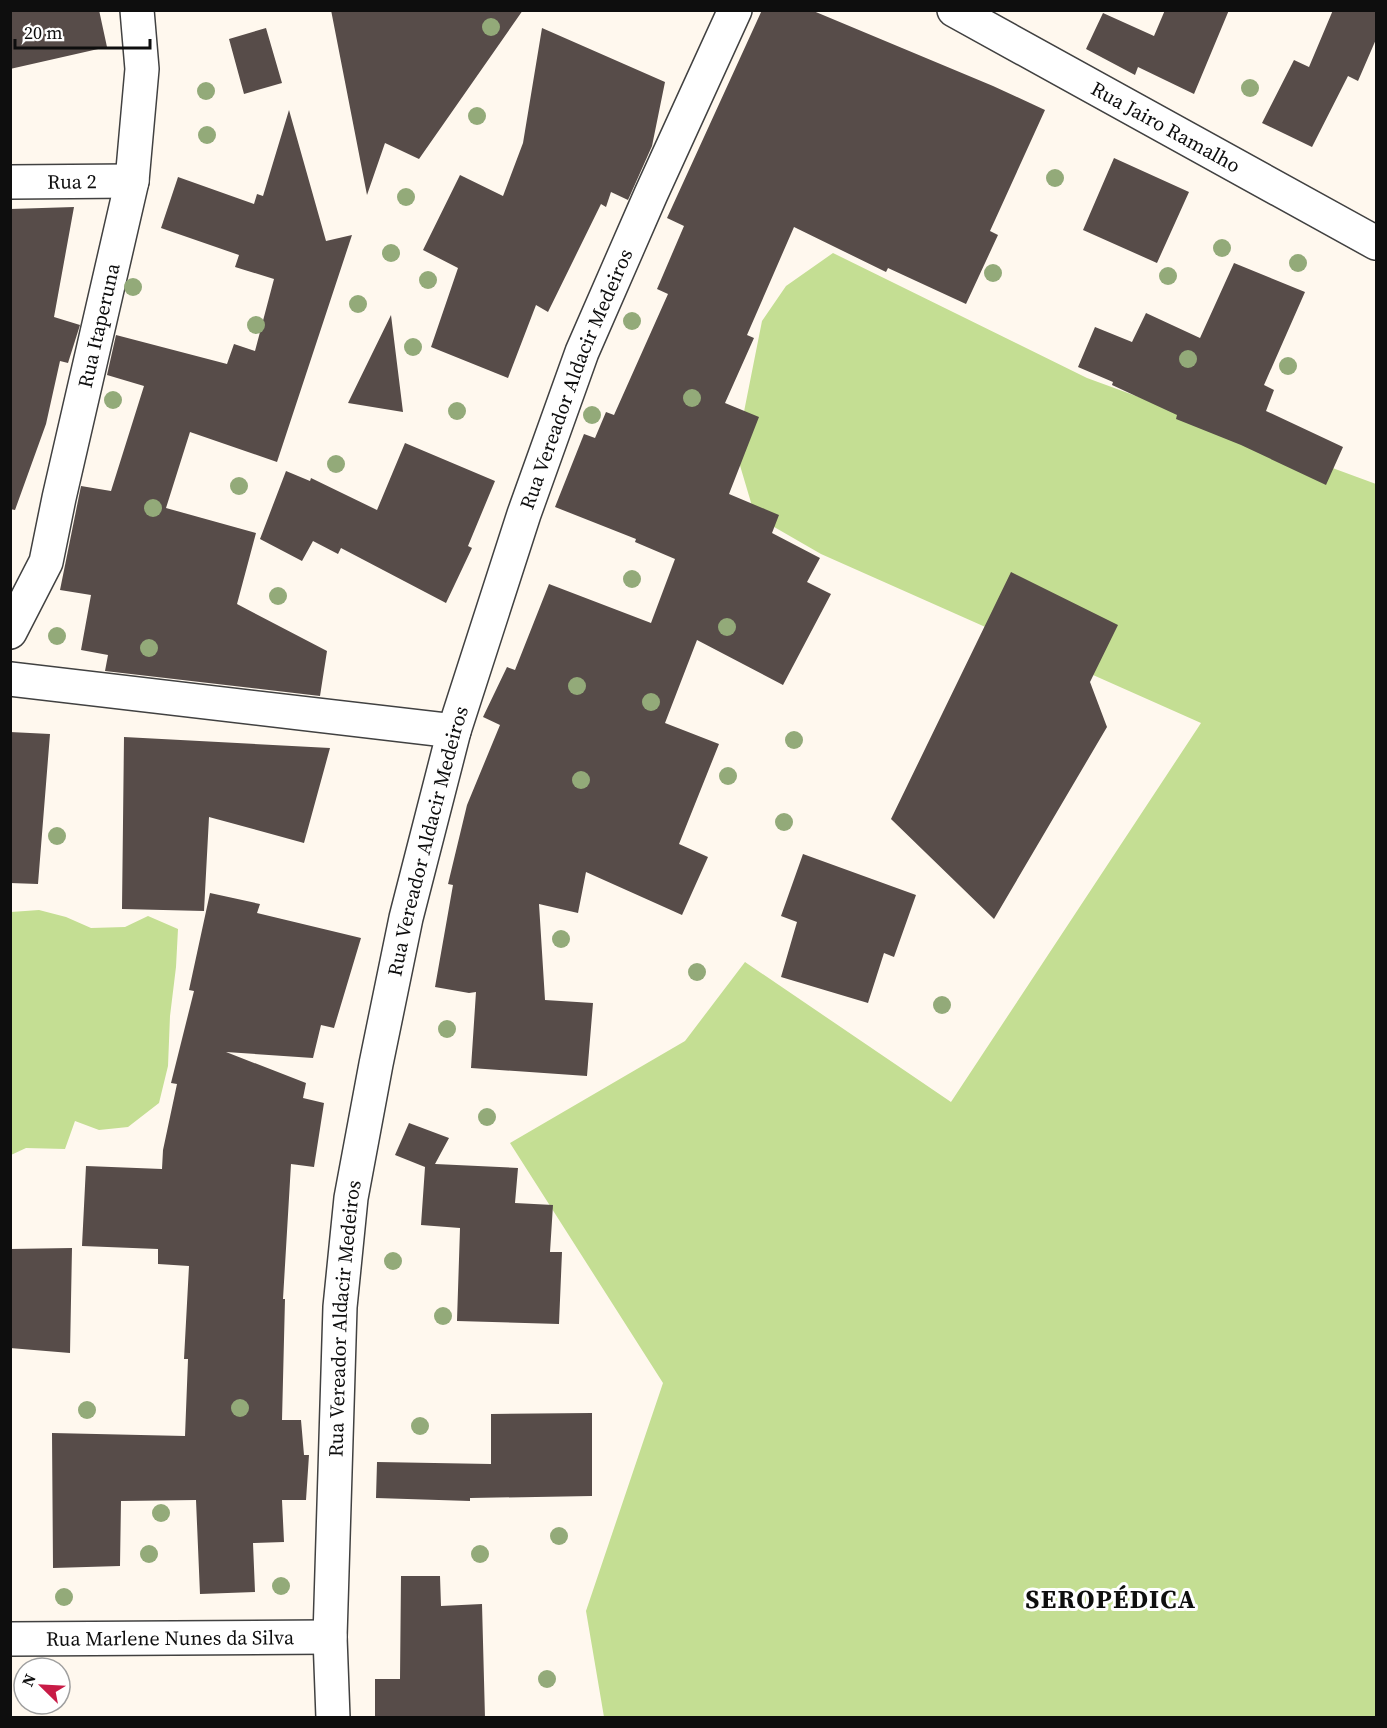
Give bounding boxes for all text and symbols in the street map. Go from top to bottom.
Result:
scale bar [15,12,150,50]
text: 20 m [24,20,62,45]
street label: Rua Jairo Ramalho [1086,74,1246,180]
street label: Rua 2 [47,167,97,196]
street label: Rua Vereador Aldacir Medeiros [513,244,639,513]
street label: Rua Itaperuna [71,260,127,391]
street label: Rua Vereador Aldacir Medeiros [380,702,475,979]
street label: Rua Vereador Aldacir Medeiros [321,1178,368,1457]
district label: SEROPÉDICA [1025,1581,1197,1617]
street label: Rua Marlene Nunes da Silva [46,1623,295,1653]
north arrow [12,1656,72,1716]
text: N [16,1670,41,1690]

